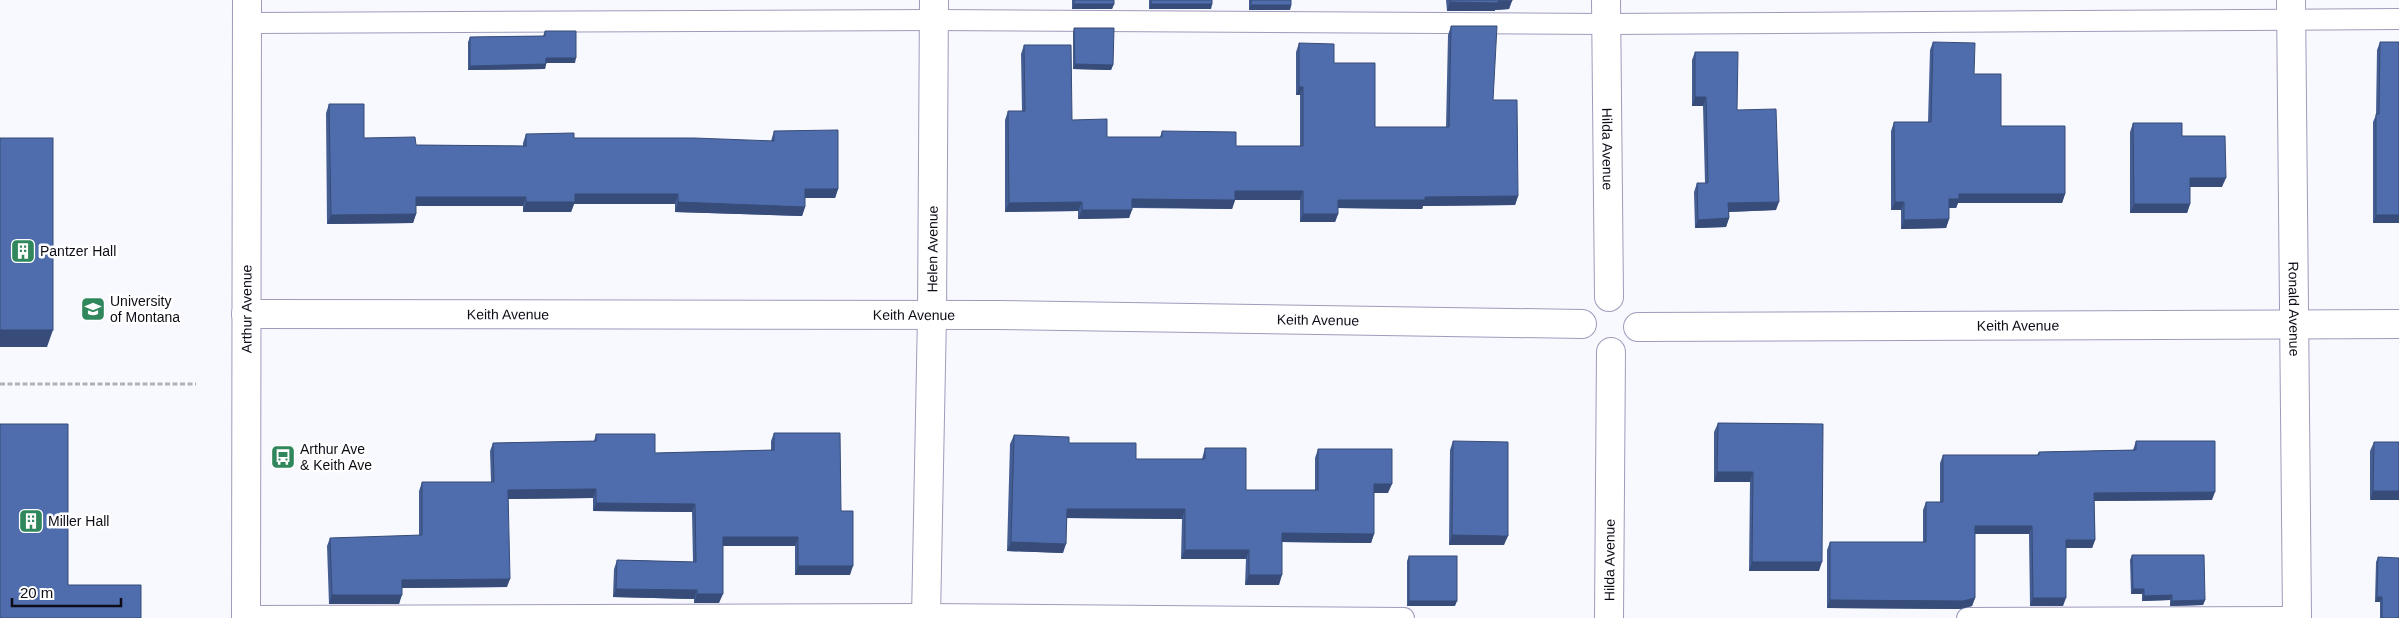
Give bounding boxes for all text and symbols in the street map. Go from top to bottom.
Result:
street label: Hilda Avenue [1599,108,1616,190]
street label: Helen Avenue [924,205,941,293]
building icon: Pantzer Hall [10,238,36,264]
place label: Pantzer Hall [40,243,116,259]
street label: Ronald Avenue [2286,261,2302,357]
street label: Arthur Avenue [238,264,255,353]
place label: University of Montana [110,293,180,325]
school or university icon: University of Montana [80,296,106,322]
street label: Keith Avenue [467,306,549,322]
street label: Keith Avenue [873,307,955,323]
street label: Keith Avenue [1277,311,1359,329]
street label: Keith Avenue [1977,317,2059,334]
place label: Arthur Ave & Keith Ave [300,441,372,473]
bus stop icon: Arthur Ave & Keith Ave [270,444,296,470]
building icon: Miller Hall [18,508,44,534]
place label: Miller Hall [48,513,109,529]
street label: Hilda Avenue [1601,519,1618,601]
scale bar [12,576,121,608]
text: 20 m [20,584,53,601]

